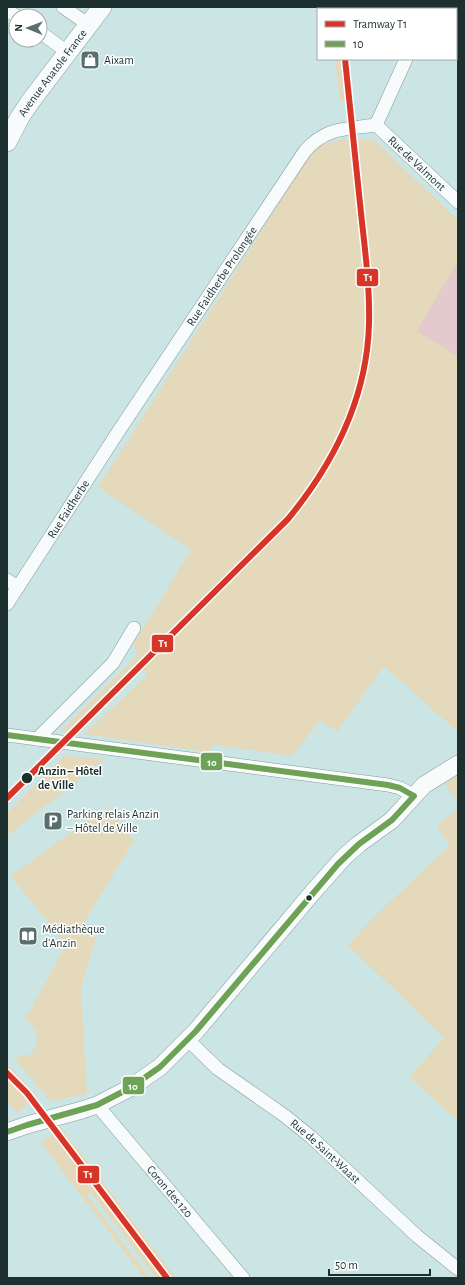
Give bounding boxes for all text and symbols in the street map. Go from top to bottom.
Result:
north arrow [8,8,48,48]
legend [317,8,457,60]
text: Tramway T1 [353,18,407,31]
text: N [13,24,24,32]
street label: Avenue Anatole France [16,27,89,119]
text: 10 [353,38,363,50]
shop icon: Aixam [79,49,101,71]
place label: Aixam [104,54,134,66]
street label: Rue de Valmont [386,134,448,193]
street label: Rue Faidherbe Prolongée [184,224,259,328]
line badge: T1 [356,268,379,287]
text: T1 [363,272,373,283]
street label: Rue Faidherbe [45,478,91,540]
line badge: T1 [151,634,174,653]
text: T1 [158,638,168,649]
line badge: 10 [200,752,223,771]
text: 10 [207,757,217,768]
place label: Anzin – Hôtel de Ville [38,765,102,791]
marker: Anzin – Hôtel de Ville [20,771,34,785]
place label: Parking relais Anzin – Hôtel de Ville [66,808,159,834]
parking icon: Parking relais Anzin – Hôtel de Ville [42,810,64,832]
unlabelled marker [304,893,314,903]
place label: Médiathèque d'Anzin [42,923,105,949]
library icon: Médiathèque d'Anzin [17,925,39,947]
line badge: 10 [122,1076,145,1095]
text: 10 [128,1081,138,1092]
street label: Rue de Saint-Waast [288,1117,363,1186]
street label: Coron des 120 [145,1163,195,1220]
line badge: T1 [77,1165,100,1184]
text: T1 [83,1169,93,1180]
scale bar [329,1251,430,1277]
text: 50 m [335,1259,358,1271]

